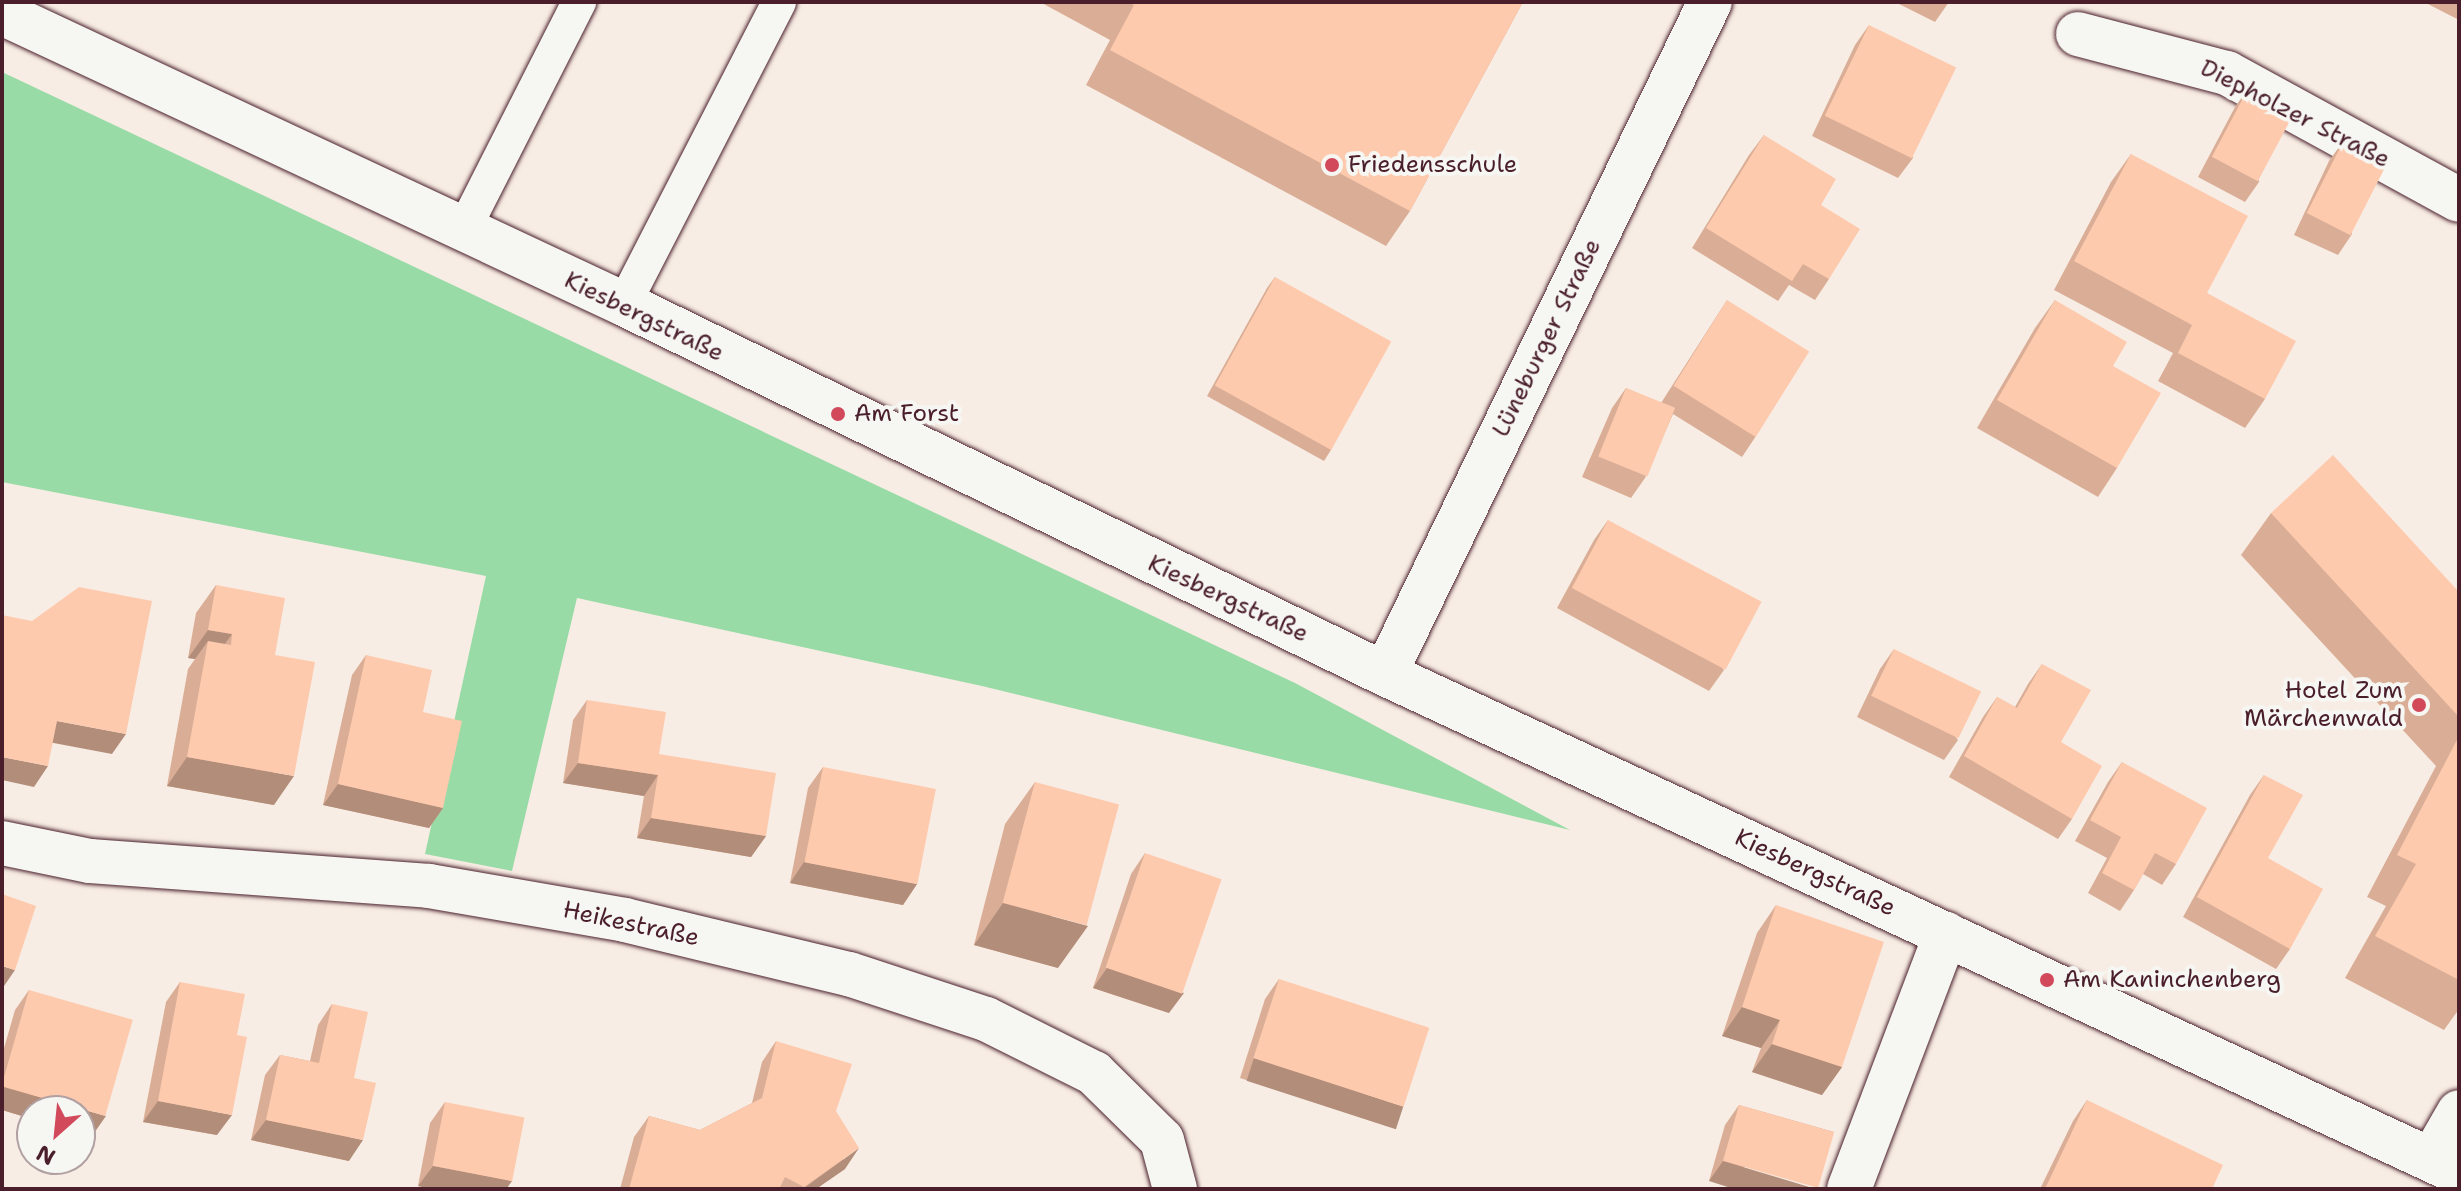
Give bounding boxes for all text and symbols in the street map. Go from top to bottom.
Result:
street label: Diepholzer Straße [2195,54,2395,174]
place label: Friedensschule [1348,151,1517,179]
marker: Friedensschule [1323,156,1341,174]
street label: Lüneburger Straße [1487,234,1607,442]
street label: Kiesbergstraße [560,266,728,368]
place label: Am Forst [854,400,959,428]
marker: Am Forst [829,405,847,423]
street label: Kiesbergstraße [1143,549,1313,649]
place label: Hotel Zum Märchenwald [2244,677,2403,733]
marker: Hotel Zum Märchenwald [2410,696,2428,714]
street label: Kiesbergstraße [1730,823,1900,923]
street label: Heikestraße [560,895,702,953]
place label: Am Kaninchenberg [2063,966,2281,994]
marker: Am Kaninchenberg [2038,971,2056,989]
north arrow [16,1095,96,1175]
text: N [31,1138,60,1172]

